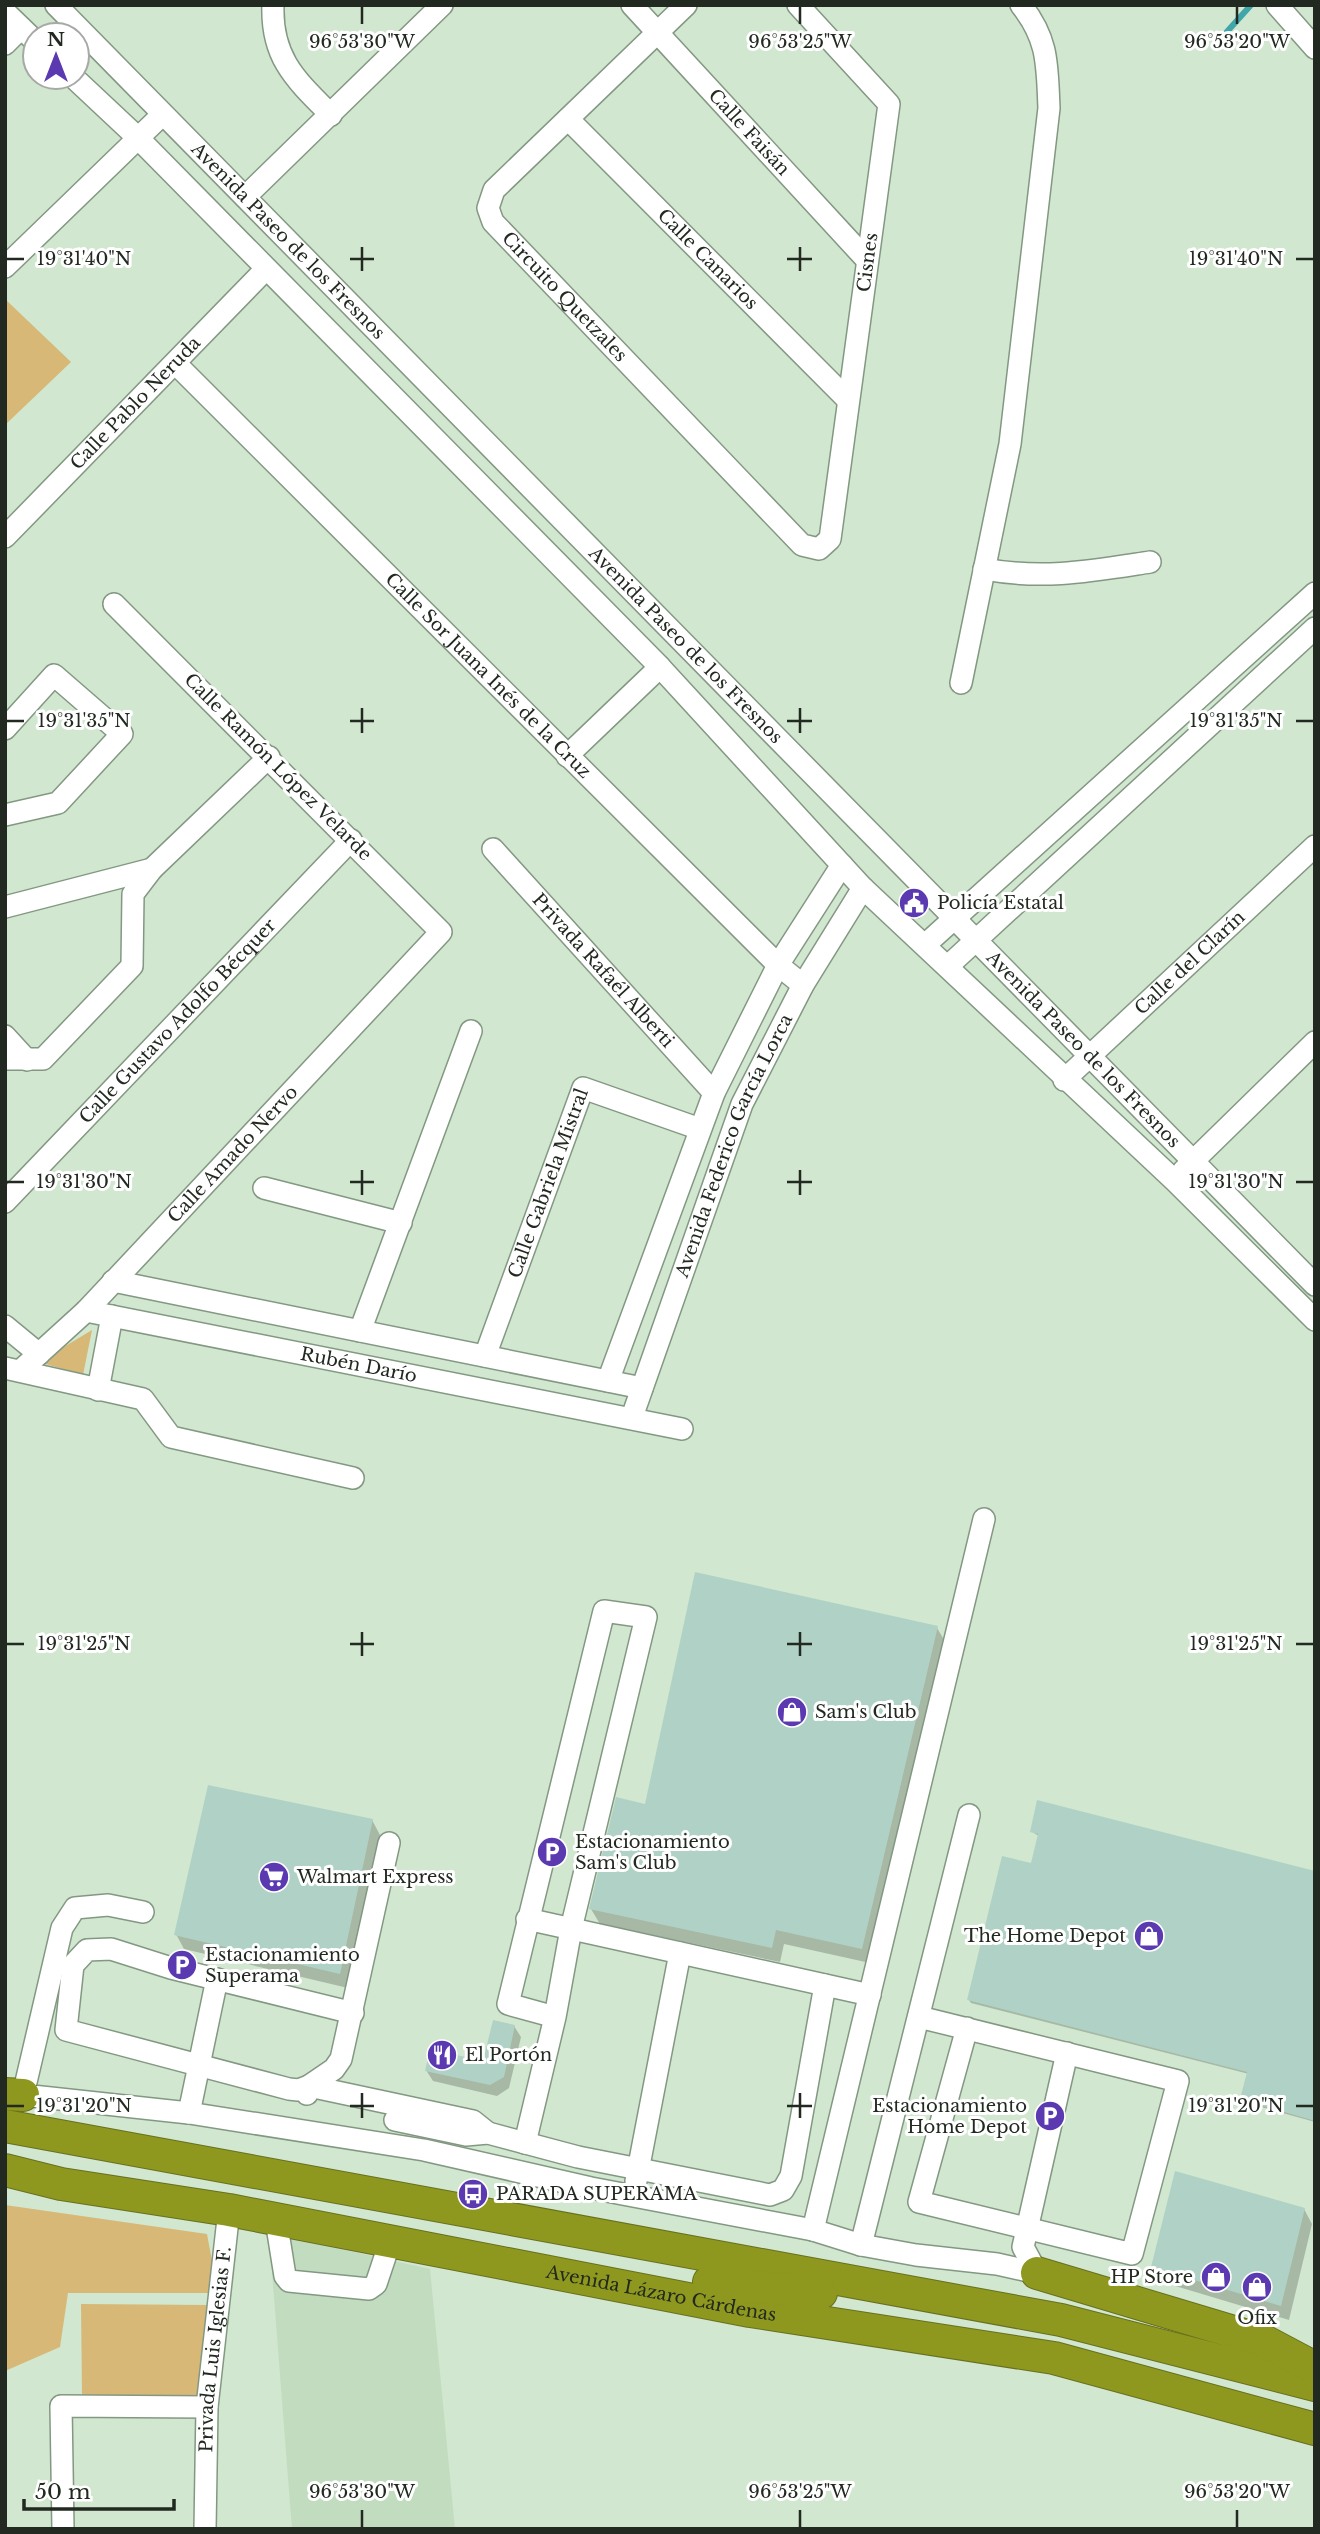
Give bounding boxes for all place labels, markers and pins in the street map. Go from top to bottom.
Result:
public building icon: Policía Estatal [897,886,931,920]
place label: Policía Estatal [937,892,1064,914]
shop icon: Sam's Club [775,1695,809,1729]
place label: Sam's Club [815,1701,917,1723]
place label: Estacionamiento Sam's Club [575,1831,730,1874]
parking icon: Estacionamiento Sam's Club [535,1835,569,1869]
supermarket icon: Walmart Express [257,1860,291,1894]
place label: Walmart Express [296,1866,454,1888]
shop icon: The Home Depot [1132,1919,1166,1953]
place label: The Home Depot [964,1925,1126,1947]
place label: Estacionamiento Superama [205,1944,360,1987]
parking icon: Estacionamiento Superama [165,1948,199,1982]
restaurant icon: El Portón [425,2038,459,2072]
place label: El Portón [465,2044,552,2066]
place label: Estacionamiento Home Depot [872,2095,1027,2138]
parking icon: Estacionamiento Home Depot [1033,2099,1067,2133]
bus stop icon: PARADA SUPERAMA [456,2177,490,2211]
place label: PARADA SUPERAMA [496,2183,698,2205]
shop icon: HP Store [1199,2260,1233,2294]
place label: HP Store [1111,2266,1193,2288]
shop icon: Ofix [1240,2270,1274,2304]
place label: Ofix [1237,2307,1277,2329]

